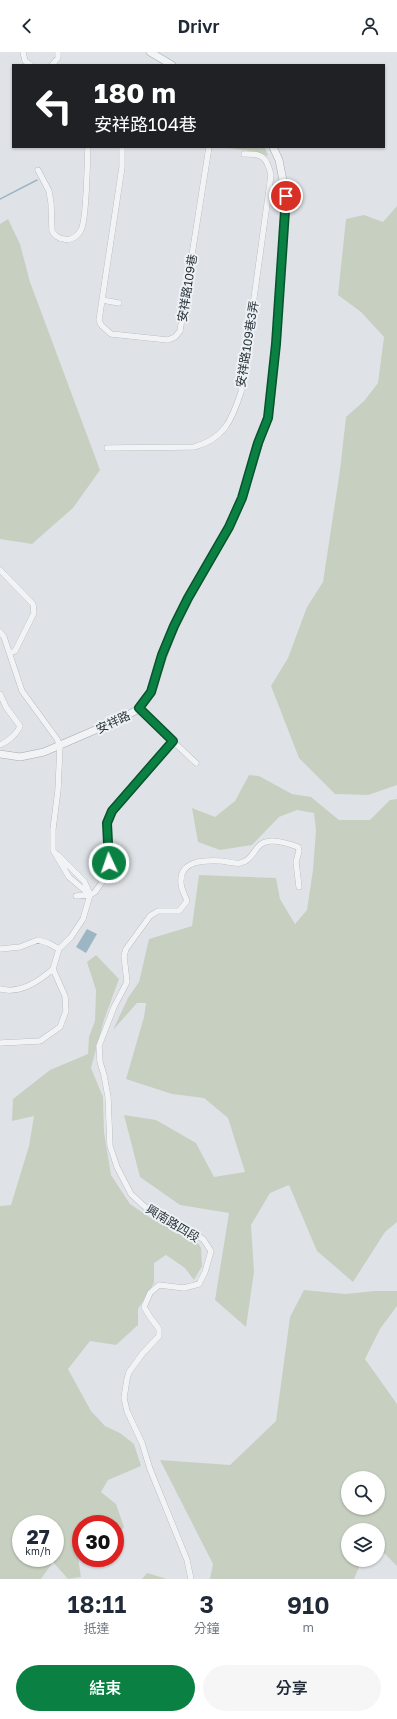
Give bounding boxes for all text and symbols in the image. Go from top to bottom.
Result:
icon: back [16,15,38,37]
text: Drivr [177,15,220,37]
icon: person [359,15,381,37]
text: 180 m [94,76,176,109]
icon: left [28,80,80,132]
text: 安祥路104巷 [94,113,197,135]
pin [269,179,303,213]
icon: arrive [275,185,297,207]
street label: 安祥路109巷 [174,253,200,323]
street label: 安祥路109巷3弄 [233,300,261,388]
street label: 安祥路 [94,708,132,736]
position arrow [88,842,130,884]
street label: 興南路四段 [143,1201,203,1245]
map controls [341,1471,385,1567]
button: search [341,1471,385,1515]
speed limit sign: 30 [72,1515,124,1567]
button: layers [341,1523,385,1567]
text: 27 [26,1524,50,1548]
text: km/h [25,1545,51,1557]
text: 18:11 [67,1589,126,1618]
text: 3 [199,1589,214,1618]
text: 910 [287,1590,330,1619]
text: m [303,1619,314,1635]
text: 抵達 [84,1620,110,1636]
text: 分鐘 [194,1620,220,1636]
button: 結束 [16,1665,195,1711]
button: 分享 [203,1665,381,1711]

